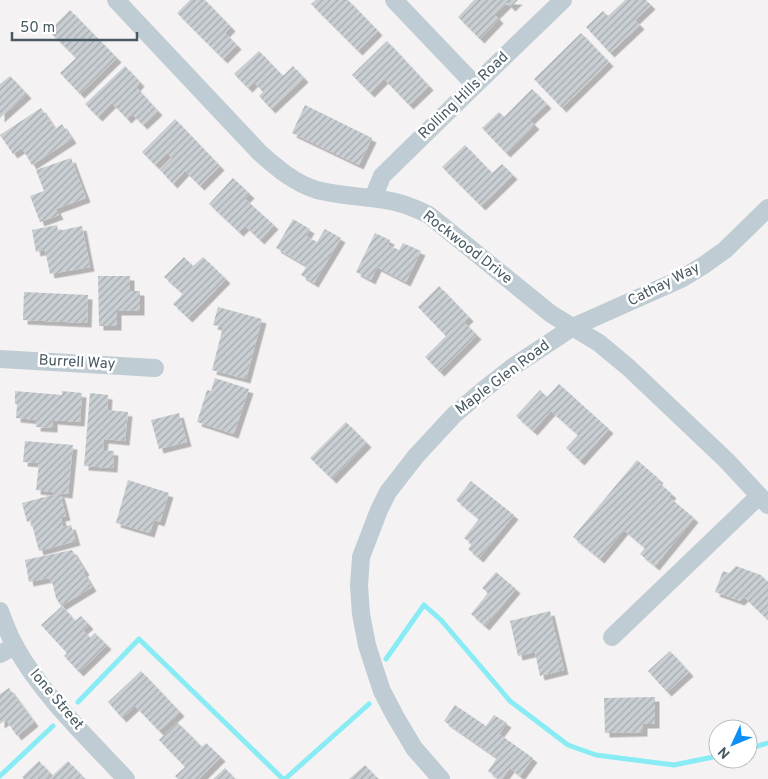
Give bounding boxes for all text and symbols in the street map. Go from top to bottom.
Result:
scale bar [12,10,138,42]
text: 50 m [20,19,55,38]
street label: Rolling Hills Road [415,48,513,144]
street label: Rockwood Drive [418,207,516,289]
street label: Cathay Way [625,259,703,311]
street label: Maple Glen Road [452,336,554,420]
street label: Burrell Way [38,352,116,374]
street label: Ione Street [25,665,87,735]
north arrow [708,719,758,769]
text: N [715,742,734,762]

